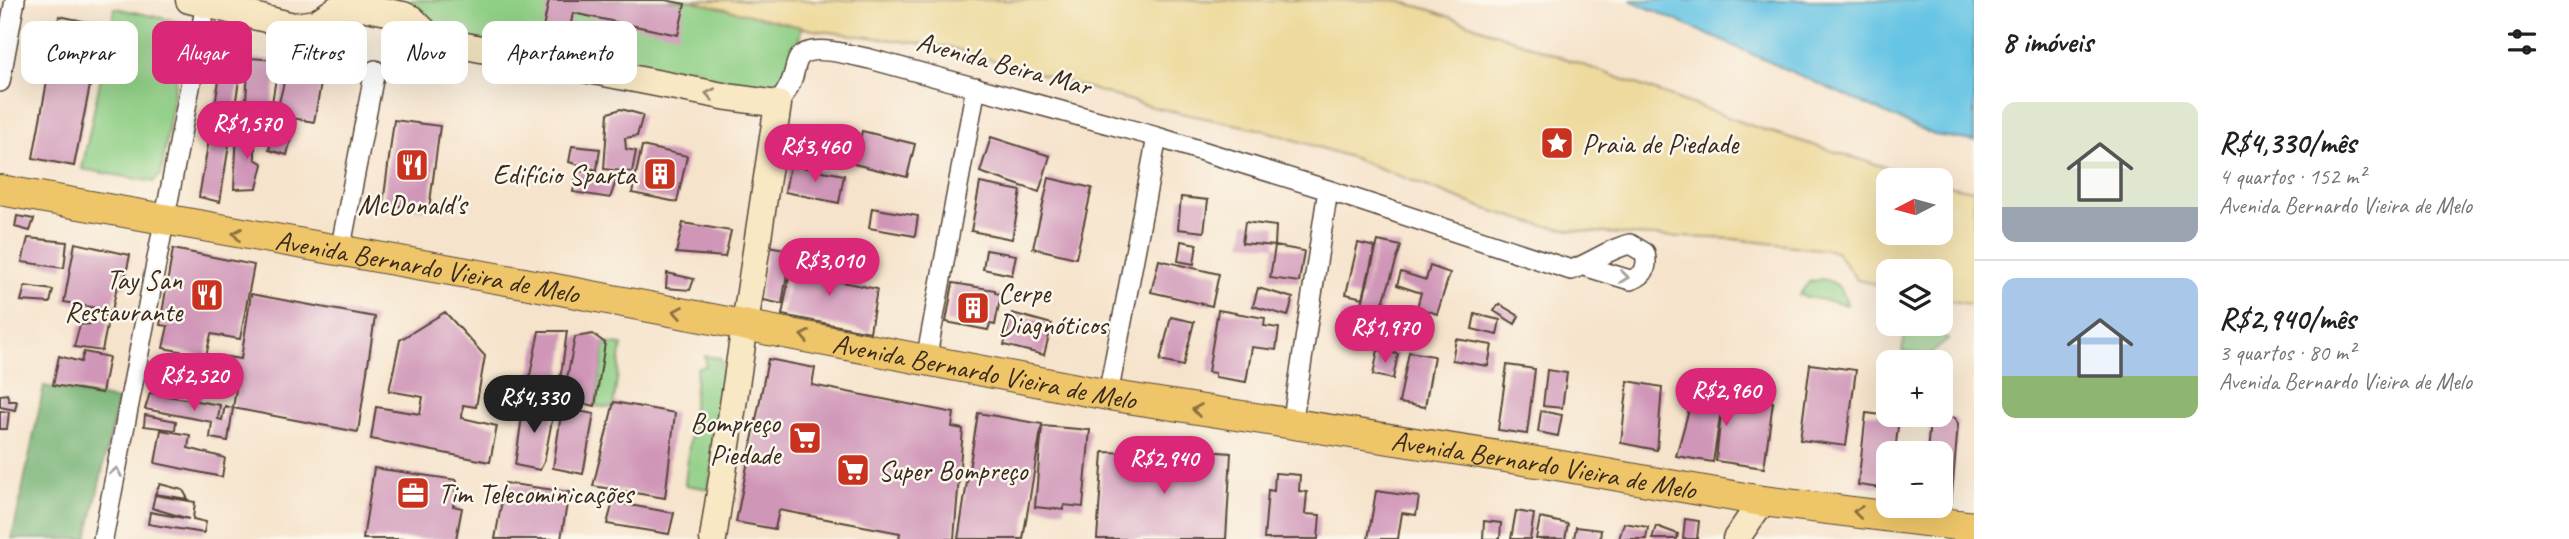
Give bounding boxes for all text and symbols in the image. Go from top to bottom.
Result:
chip: Comprar [21,21,138,84]
chip: Alugar [152,21,252,84]
chip: Filtros [266,21,367,84]
chip: Novo [381,21,468,84]
chip: Apartamento [482,21,637,84]
street label: Avenida Beira Mar [913,23,1097,104]
text: 8 imóveis [2002,23,2093,61]
icon: filters [2503,23,2541,61]
one-way arrow [704,87,716,102]
pin: R$1,570 [182,102,312,161]
text: R$1,570 [213,109,281,138]
pin: R$3,460 [750,124,880,184]
place icon: Praia de Piedade [1538,124,1576,162]
text: R$4,330/mês [2219,124,2356,162]
place label: Praia de Piedade [1582,126,1740,161]
icon: home [2058,130,2142,214]
text: R$3,460 [780,132,850,161]
restaurant icon: McDonald's [393,146,431,184]
building icon: Edifício Sparta [641,155,679,193]
place label: Edifício Sparta [492,157,638,192]
text: 4 quartos · 152 m² [2219,162,2365,191]
north arrow [1876,168,1953,245]
map controls [1876,168,1953,518]
place label: McDonald's [358,187,469,222]
text: Avenida Bernardo Vieira de Melo [2219,191,2472,220]
street label: Avenida Bernardo Vieira de Melo [273,222,584,312]
one-way arrow [231,227,243,242]
pin: R$3,010 [764,238,894,298]
text: R$3,010 [795,246,863,275]
button: layers [1876,259,1953,336]
place label: Tay San Restaurante [64,262,184,329]
one-way arrow [1619,269,1630,284]
place label: Cerpe Diagnóticos [998,275,1110,342]
restaurant icon: Tay San Restaurante [188,276,226,314]
building icon: Cerpe Diagnóticos [954,289,992,327]
text: R$2,940/mês [2219,300,2356,338]
one-way arrow [672,305,684,320]
pin: R$1,970 [1320,306,1450,365]
icon: home [2058,306,2142,390]
text: R$1,970 [1351,313,1419,342]
street label: Avenida Bernardo Vieira de Melo [830,326,1141,417]
one-way arrow [799,330,811,345]
text: 3 quartos · 80 m² [2219,338,2355,367]
button: + [1876,350,1953,427]
pin: R$2,520 [129,354,259,413]
text: R$2,520 [160,361,228,390]
text: Avenida Bernardo Vieira de Melo [2219,367,2472,396]
pin: R$2,960 [1661,368,1791,428]
pin: R$4,330 [469,376,599,435]
text: R$2,960 [1691,376,1761,405]
text: R$4,330 [500,383,568,412]
one-way arrow [1191,403,1203,418]
place label: Bompreço Piedade [690,405,782,472]
supermarket icon: Bompreço Piedade [786,419,824,457]
street label: Avenida Bernardo Vieira de Melo [1389,423,1701,507]
pin: R$2,940 [1099,436,1229,496]
button: − [1876,441,1953,518]
text: R$2,940 [1130,444,1198,473]
supermarket icon: Super Bompreço [834,451,872,489]
place label: Super Bompreço [878,453,1030,488]
one-way arrow [108,466,123,478]
office icon: Tim Telecominicações [394,474,432,512]
place label: Tim Telecominicações [438,476,635,511]
one-way arrow [1852,505,1864,520]

